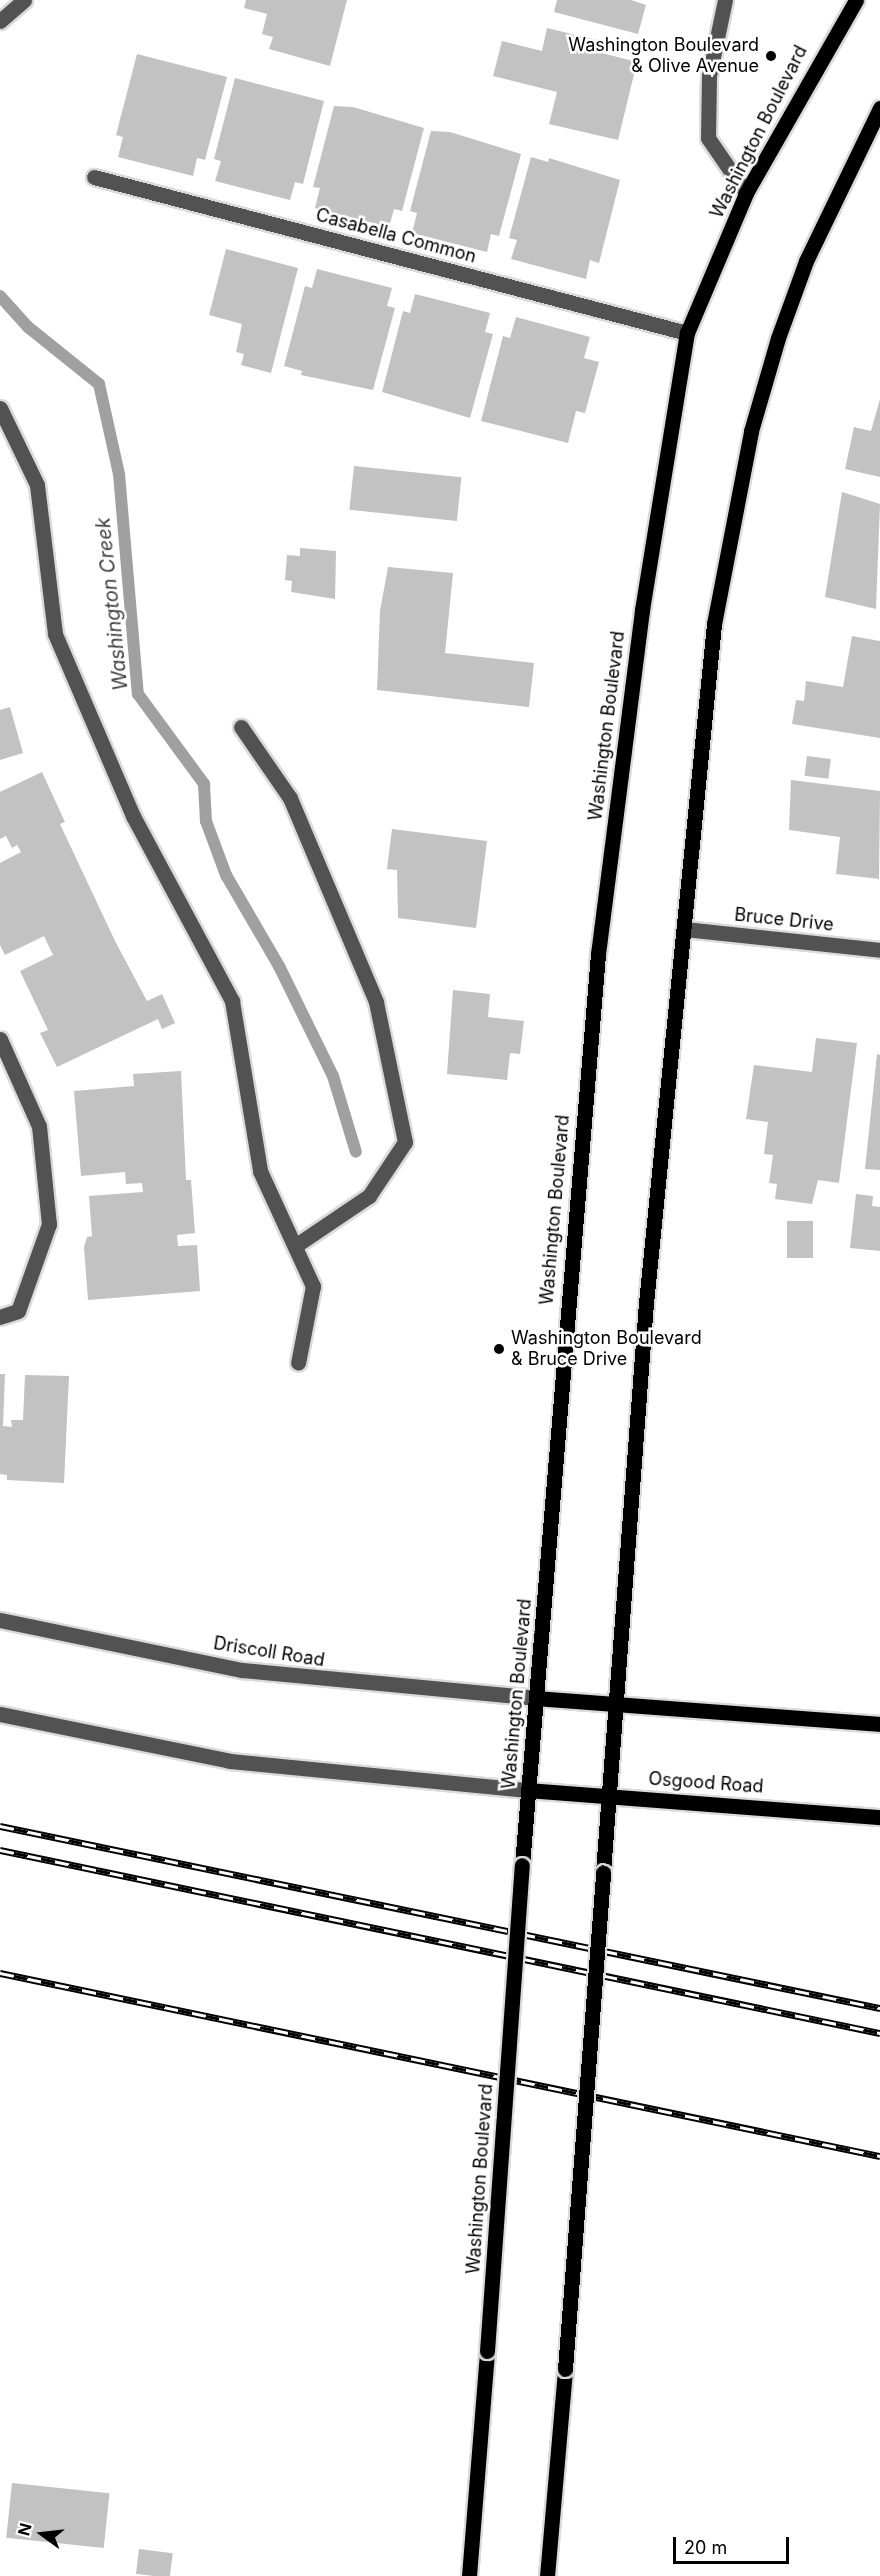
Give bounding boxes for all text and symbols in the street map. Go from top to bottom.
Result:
place label: Washington Boulevard & Olive Avenue [568,35,759,78]
street label: Washington Boulevard [706,42,812,222]
marker: Washington Boulevard & Olive Avenue [764,49,778,63]
street label: Casabella Common [313,204,479,268]
water label: Washington Creek [91,516,133,692]
street label: Washington Boulevard [585,630,629,822]
street label: Bruce Drive [733,904,835,936]
street label: Washington Boulevard [536,1114,574,1306]
place label: Washington Boulevard & Bruce Drive [511,1328,702,1370]
marker: Washington Boulevard & Bruce Drive [492,1342,506,1356]
street label: Washington Boulevard [498,1598,536,1790]
street label: Driscoll Road [212,1633,326,1671]
street label: Osgood Road [648,1768,764,1798]
street label: Washington Boulevard [463,2083,497,2275]
north arrow [12,2504,72,2564]
text: N [13,2521,36,2538]
scale bar [676,2525,792,2563]
text: 20 m [684,2537,727,2558]

